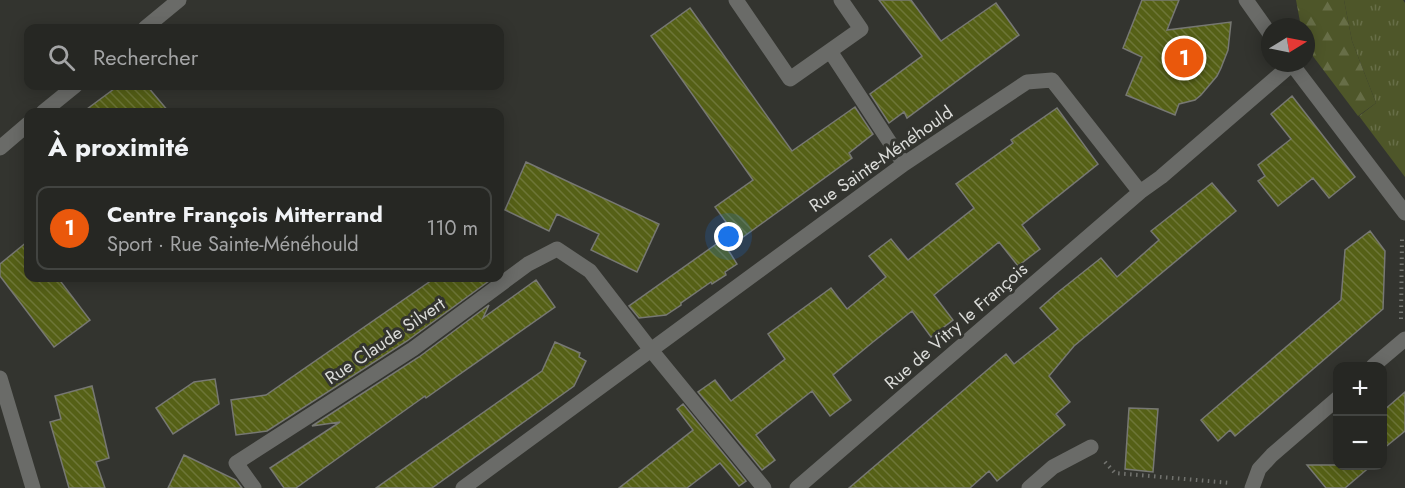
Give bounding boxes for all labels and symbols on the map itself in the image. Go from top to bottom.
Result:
north arrow [1261,18,1315,72]
pin: 1 [1164,36,1204,80]
street label: Rue Sainte-Ménéhould [804,100,958,218]
your location [714,222,743,251]
street label: Rue de Vitry le François [879,256,1033,396]
street label: Rue Claude Silvert [320,291,451,391]

